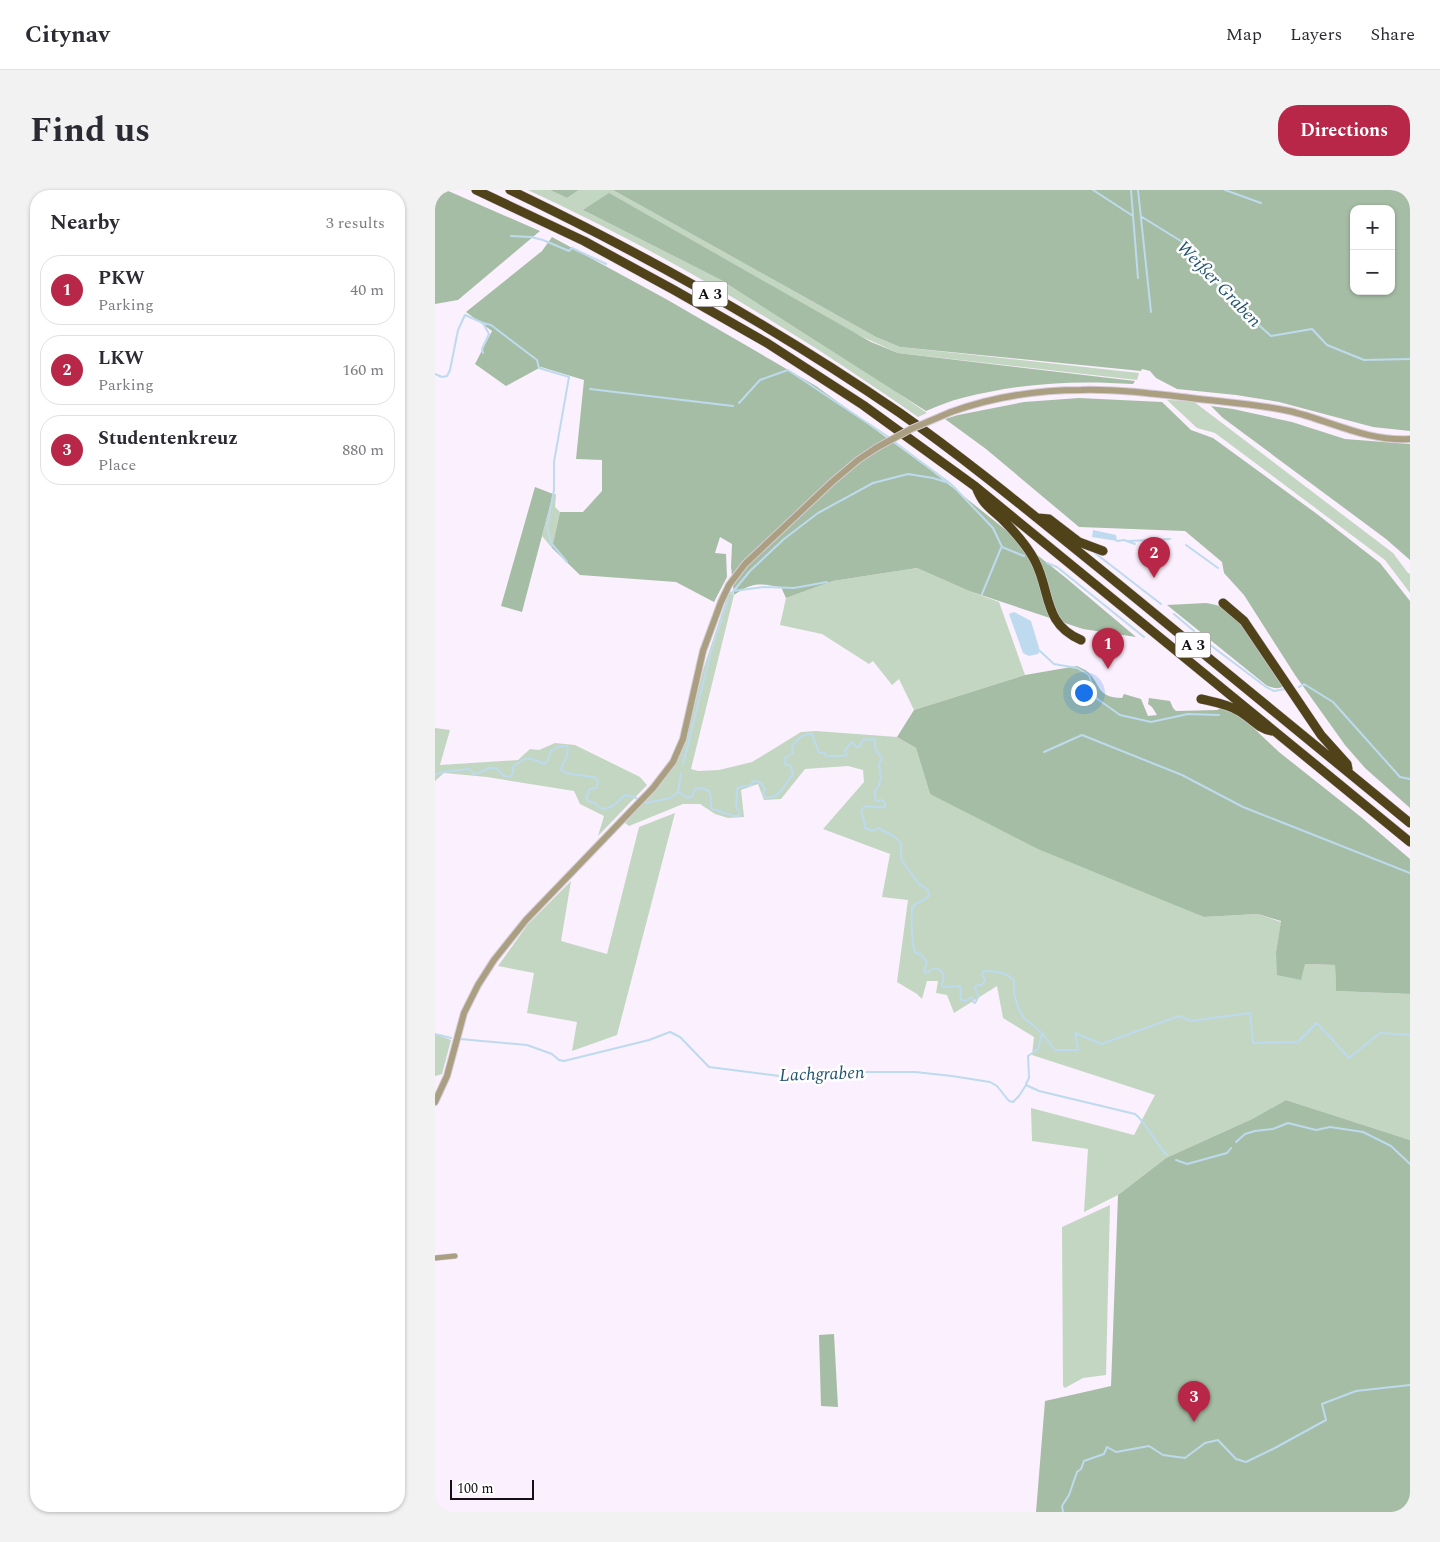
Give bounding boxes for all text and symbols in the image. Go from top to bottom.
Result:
text: Citynav [25,17,110,53]
text: Map [1226,21,1262,48]
text: Layers [1290,21,1342,48]
text: Share [1370,21,1415,48]
text: Find us [30,104,150,157]
button: Directions [1278,105,1410,156]
map controls [1350,205,1395,295]
button: + [1350,205,1395,250]
text: Nearby [50,207,120,239]
text: 3 results [326,211,385,235]
water label: Weißer Graben [1170,234,1268,334]
button: − [1350,250,1395,295]
text: PKW [98,264,145,293]
text: 1 [63,278,71,302]
text: 40 m [350,278,384,302]
road number: A 3 [693,282,727,306]
text: Parking [98,293,154,317]
text: LKW [98,344,144,373]
text: 2 [63,358,71,382]
text: 160 m [342,358,384,382]
text: Parking [98,373,154,397]
text: Studentenkreuz [98,424,238,453]
text: 3 [63,438,71,462]
text: 880 m [342,438,384,462]
text: Place [98,453,136,477]
pin: 2 [1138,537,1170,578]
pin: 1 [1092,628,1124,669]
road number: A 3 [1175,632,1211,658]
your location [1071,680,1097,706]
water label: Lachgraben [779,1059,866,1089]
pin: 3 [1178,1381,1210,1422]
scale bar [450,1477,534,1500]
text: 100 m [457,1478,494,1499]

